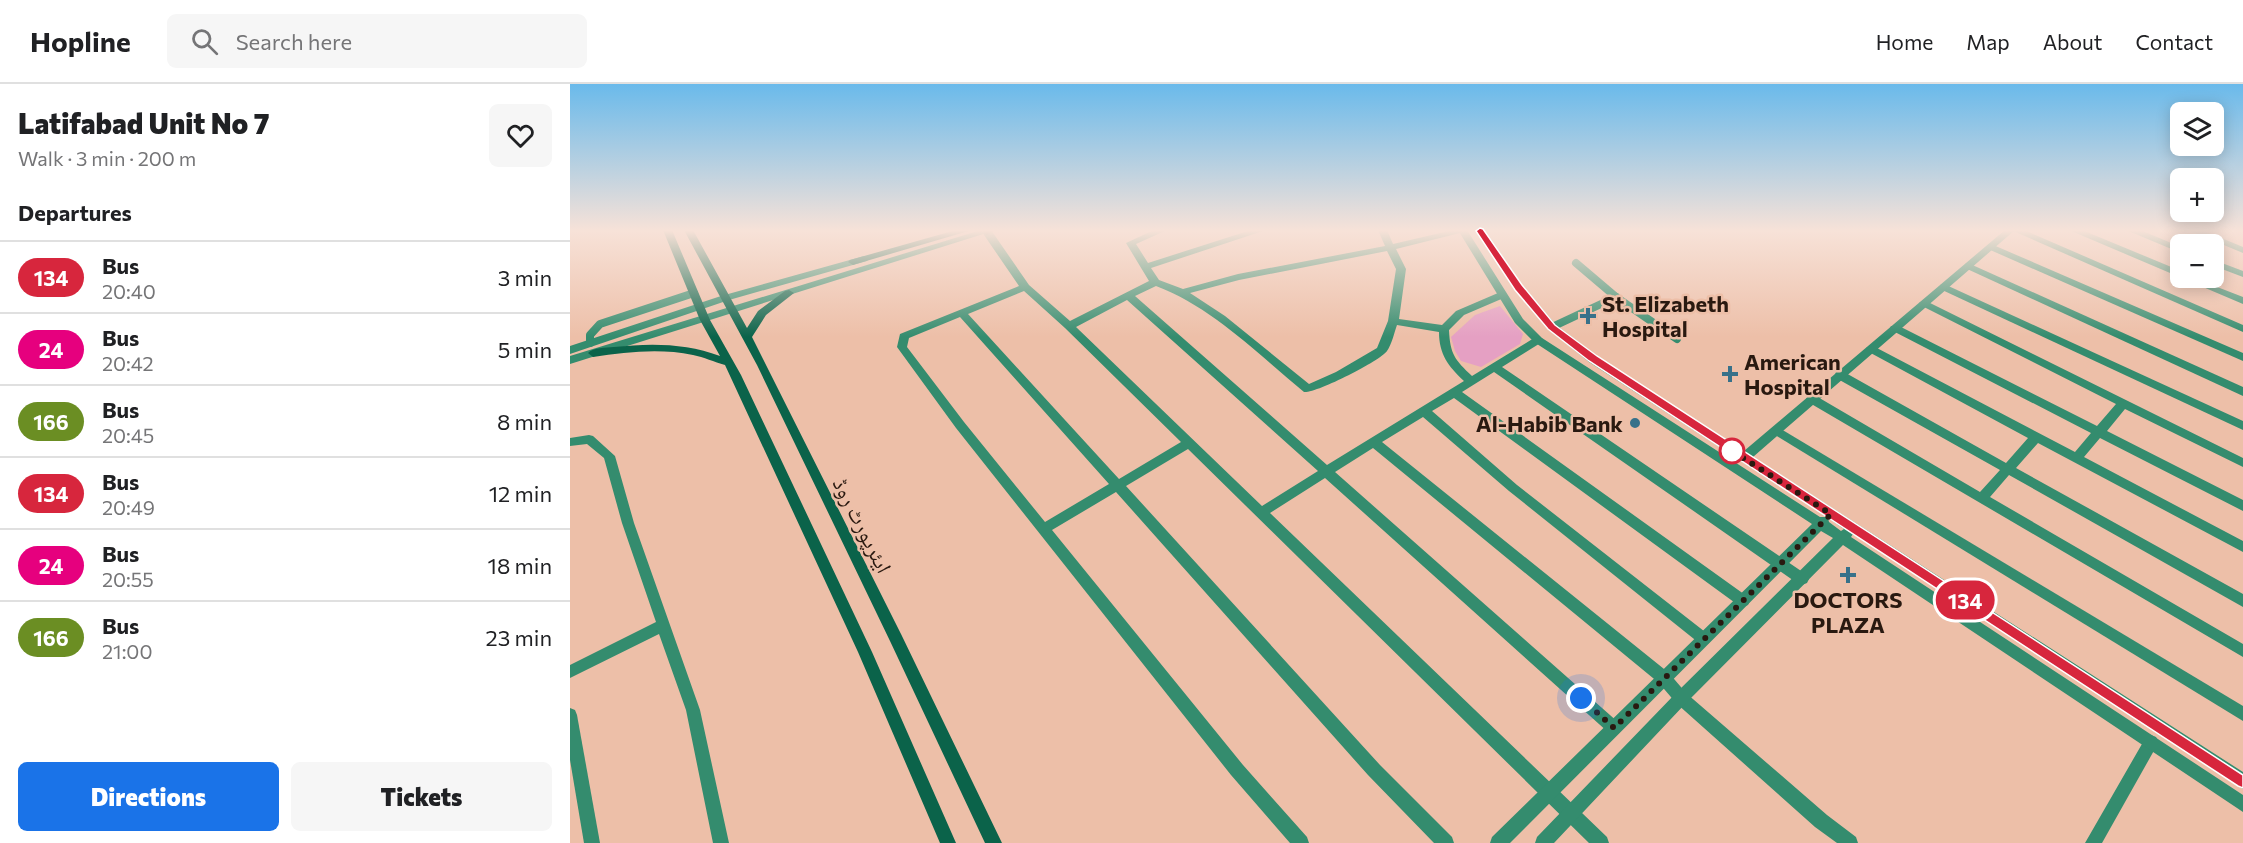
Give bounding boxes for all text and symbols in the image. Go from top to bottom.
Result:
search box [167,14,587,68]
text: Hopline [30,24,131,58]
icon: search [188,25,221,58]
text: Search here [236,28,352,55]
text: Home [1876,29,1933,54]
text: Map [1966,29,2010,54]
text: About [2043,29,2102,54]
text: Contact [2135,29,2213,54]
map controls [2170,102,2224,288]
button: layers [2170,102,2224,156]
button: heart [489,104,552,167]
text: Latifabad Unit No 7 [18,106,269,140]
text: Walk · 3 min · 200 m [18,146,196,170]
button: + [2170,168,2224,222]
text: Departures [18,199,132,226]
button: − [2170,234,2224,288]
text: Bus [102,252,139,279]
text: 3 min [498,264,552,291]
text: 134 [34,265,68,290]
text: 20:40 [102,279,156,303]
place label: St. Elizabeth Hospital [1602,290,1729,342]
marker: St. Elizabeth Hospital [1579,307,1597,325]
text: Bus [102,324,139,351]
text: 5 min [498,336,552,363]
text: 24 [39,337,63,362]
place label: American Hospital [1744,348,1841,400]
text: 20:42 [102,351,154,375]
marker: American Hospital [1721,365,1739,383]
text: Bus [102,396,139,423]
text: 8 min [497,408,552,435]
text: 166 [33,409,69,434]
place label: Al-Habib Bank [1476,410,1623,437]
marker: Al-Habib Bank [1628,416,1642,430]
text: 20:45 [102,423,154,447]
unlabelled marker [1719,438,1745,464]
text: Bus [102,468,139,495]
street label: ایئرپورٹ روڈ [826,473,899,578]
text: 12 min [489,480,552,507]
text: 134 [34,481,68,506]
text: 20:49 [102,495,155,519]
text: Bus [102,540,139,567]
text: 18 min [488,552,552,579]
text: 24 [39,553,63,578]
marker: DOCTORS PLAZA [1839,566,1857,584]
text: 20:55 [102,567,154,591]
line badge: 134 [1930,580,2000,620]
place label: DOCTORS PLAZA [1793,586,1903,638]
text: 134 [1948,588,1982,613]
text: Bus [102,612,139,639]
text: 23 min [486,624,552,651]
text: 166 [33,625,69,650]
text: 21:00 [102,639,152,663]
your location [1566,683,1596,713]
button: Directions [18,762,279,831]
button: Tickets [291,762,552,831]

